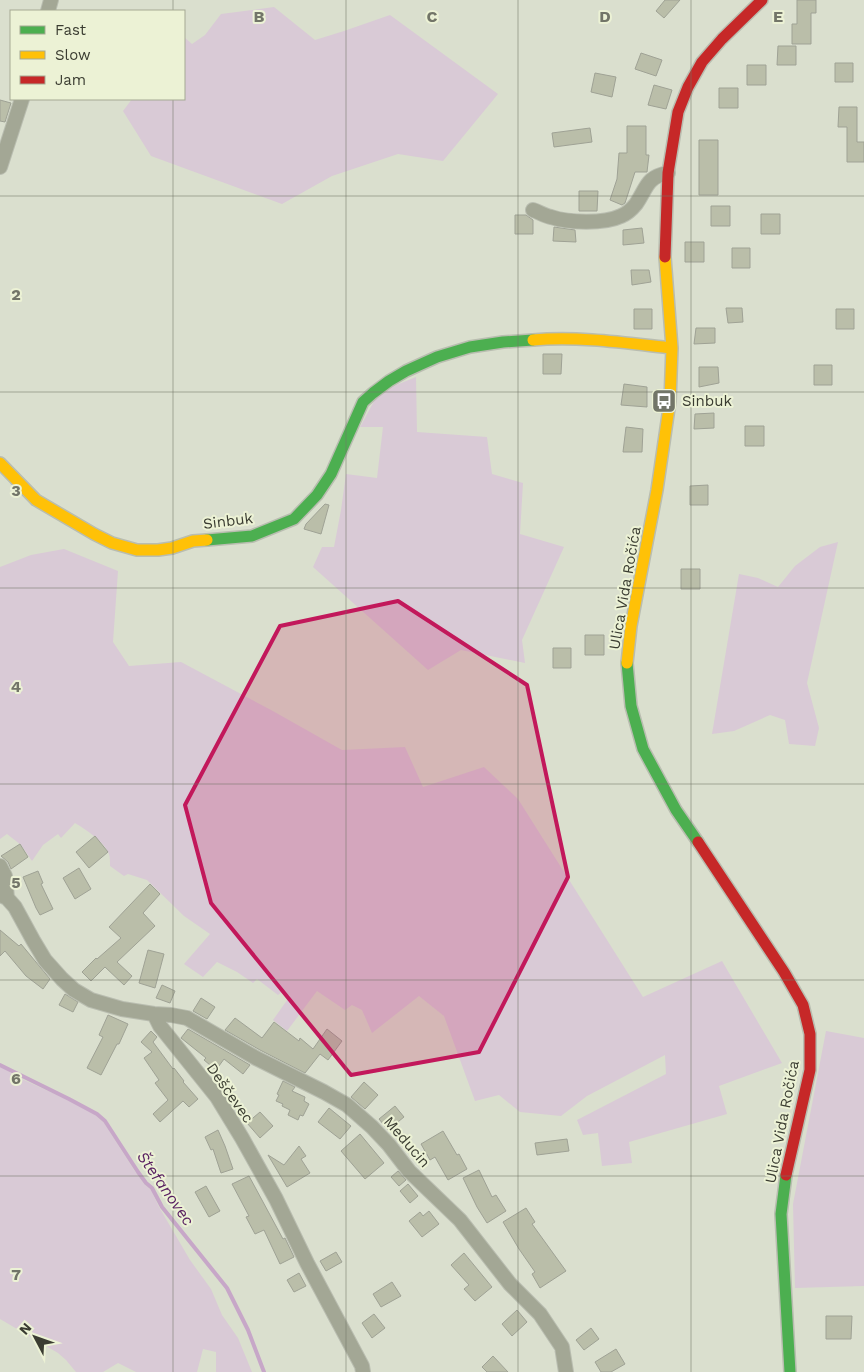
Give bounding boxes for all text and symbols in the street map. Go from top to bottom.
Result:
text: B [254,7,265,26]
text: C [427,7,438,26]
text: D [599,7,611,26]
text: E [773,7,783,26]
legend [10,10,185,100]
text: Fast [55,21,87,39]
text: Slow [55,46,91,64]
text: Jam [55,71,86,89]
text: 2 [11,285,21,304]
bus stop icon: Sinbuk [651,388,677,414]
place label: Sinbuk [682,392,732,410]
text: 3 [11,481,21,500]
street label: Sinbuk [202,509,254,533]
street label: Ulica Vida Ročića [605,525,645,651]
text: 4 [11,677,21,696]
text: 5 [11,873,21,892]
street label: Ulica Vida Ročića [761,1059,803,1185]
street label: Deščevec [203,1060,257,1126]
text: 6 [11,1069,21,1088]
street label: Meducin [380,1113,434,1171]
water label: Štefanovec [133,1148,198,1229]
text: 7 [11,1265,21,1284]
north arrow [10,1312,60,1362]
text: N [16,1319,35,1338]

